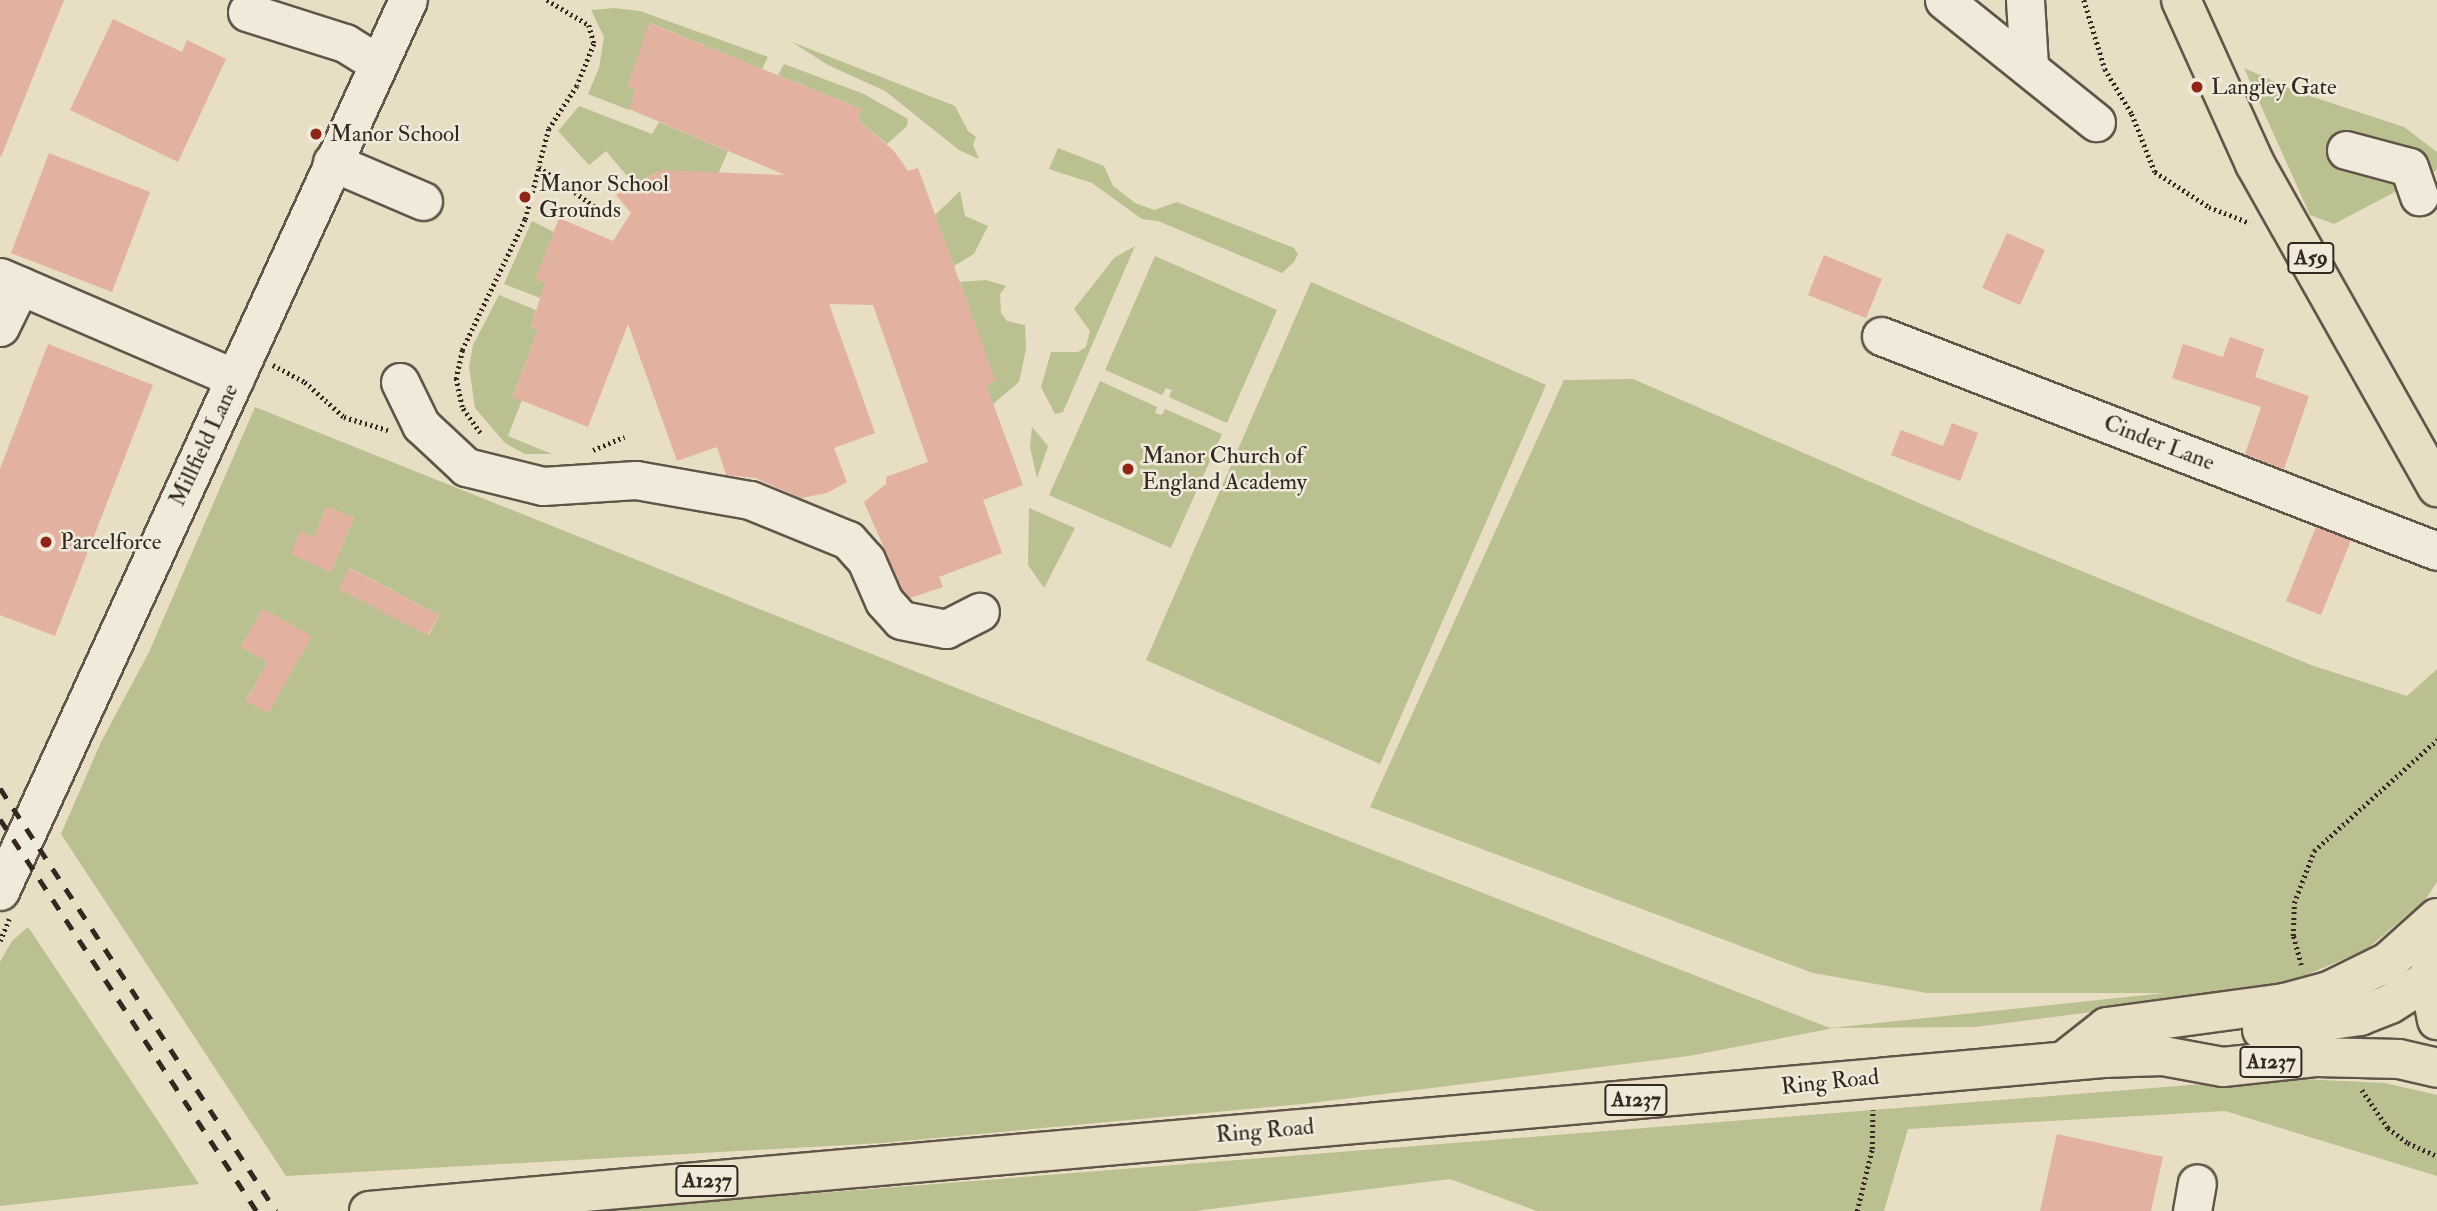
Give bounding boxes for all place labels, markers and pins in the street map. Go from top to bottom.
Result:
place label: Langley Gate [2211,73,2337,101]
marker: Langley Gate [2189,79,2205,95]
place label: Manor School [330,120,460,148]
marker: Manor School [308,126,324,142]
place label: Manor School Grounds [539,170,669,224]
marker: Manor School Grounds [517,189,533,205]
place label: Manor Church of England Academy [1142,442,1307,496]
marker: Manor Church of England Academy [1120,461,1136,477]
place label: Parcelforce [60,528,161,556]
marker: Parcelforce [38,534,54,550]

